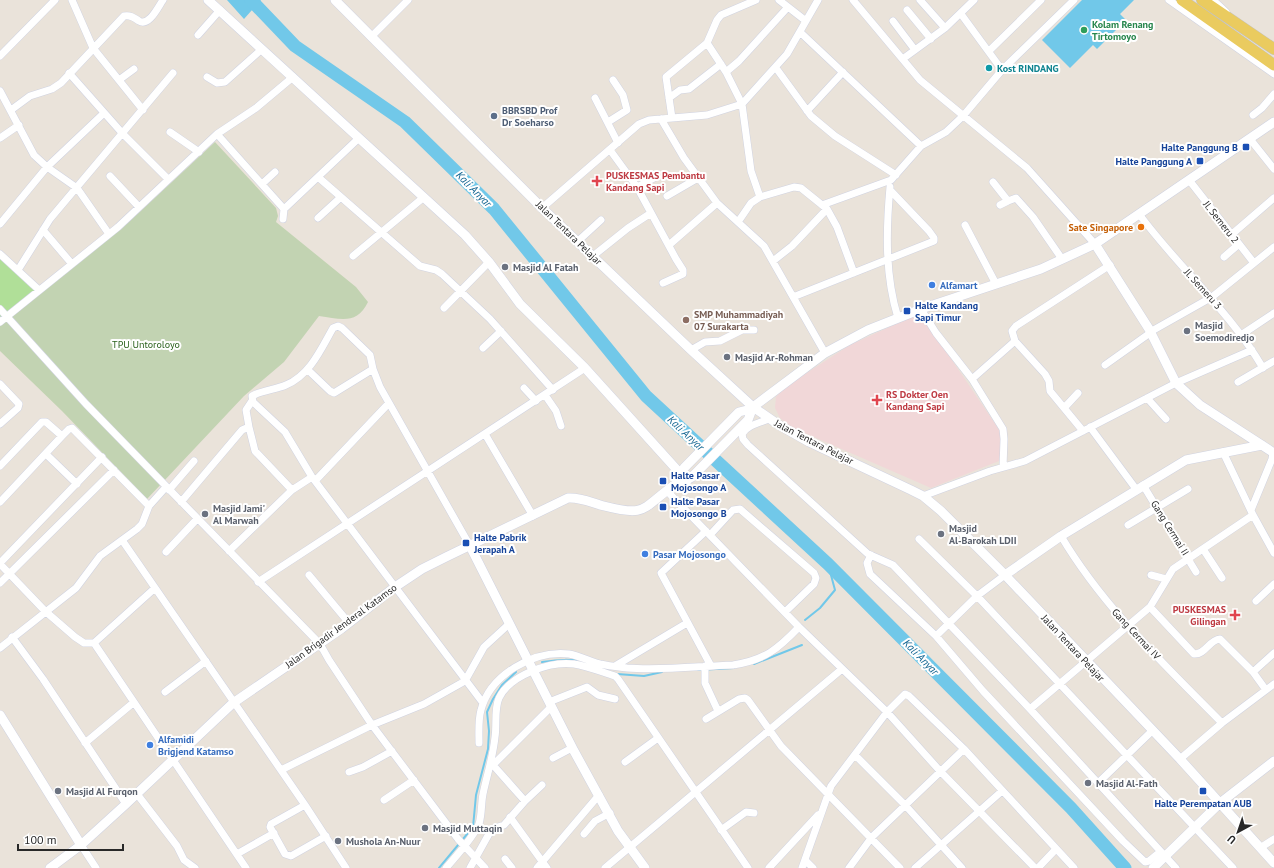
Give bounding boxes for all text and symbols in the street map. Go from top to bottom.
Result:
place label: Kolam Renang Tirtomoyo [1092,18,1153,43]
marker: Kolam Renang Tirtomoyo [1079,25,1089,35]
place label: Kost RINDANG [997,62,1059,75]
marker: Kost RINDANG [984,63,994,73]
place label: BBRSBD Prof Dr Soeharso [502,104,558,129]
marker: BBRSBD Prof Dr Soeharso [489,111,499,121]
place label: Halte Panggung B [1161,141,1238,154]
marker: Halte Panggung B [1241,142,1251,152]
place label: Halte Panggung A [1116,155,1193,168]
marker: Halte Panggung A [1195,156,1205,166]
water label: Kali Anyar [453,168,496,211]
place label: PUSKESMAS Pembantu Kandang Sapi [606,169,705,194]
marker: PUSKESMAS Pembantu Kandang Sapi [591,175,603,187]
street label: Jalan Tentara Pelajar [532,197,605,268]
street label: Jl. Semeru 2 [1200,197,1242,246]
place label: Sate Singapore [1069,221,1133,234]
marker: Sate Singapore [1136,222,1146,232]
place label: Masjid Al Fatah [513,261,579,274]
marker: Masjid Al Fatah [500,262,510,272]
street label: Jl. Semeru 3 [1181,265,1225,312]
place label: Alfamart [940,279,978,292]
marker: Alfamart [927,280,937,290]
place label: Halte Kandang Sapi Timur [915,299,978,324]
marker: Halte Kandang Sapi Timur [902,306,912,316]
place label: SMP Muhammadiyah 07 Surakarta [694,308,783,333]
marker: SMP Muhammadiyah 07 Surakarta [681,315,691,325]
place label: Masjid Soemodiredjo [1195,319,1255,344]
marker: Masjid Soemodiredjo [1182,326,1192,336]
park label: TPU Untoroloyo [112,338,180,351]
place label: Masjid Ar-Rohman [735,351,813,364]
marker: Masjid Ar-Rohman [722,352,732,362]
place label: RS Dokter Oen Kandang Sapi [886,388,948,413]
marker: RS Dokter Oen Kandang Sapi [871,394,883,406]
water label: Kali Anyar [665,412,708,455]
street label: Jalan Tentara Pelajar [771,416,856,468]
place label: Halte Pasar Mojosongo A [671,469,727,494]
marker: Halte Pasar Mojosongo A [658,476,668,486]
place label: Halte Pasar Mojosongo B [671,495,727,520]
street label: Gang Cermai II [1148,498,1192,558]
place label: Masjid Jami' Al Marwah [213,502,266,527]
marker: Halte Pasar Mojosongo B [658,502,668,512]
marker: Masjid Jami' Al Marwah [200,509,210,519]
place label: Masjid Al-Barokah LDII [949,522,1017,547]
marker: Masjid Al-Barokah LDII [936,529,946,539]
place label: Halte Pabrik Jerapah A [473,531,526,556]
marker: Halte Pabrik Jerapah A [461,538,471,548]
place label: Pasar Mojosongo [653,548,726,561]
marker: Pasar Mojosongo [640,549,650,559]
street label: Jalan Brigadir Jenderal Katamso [282,581,399,672]
place label: PUSKESMAS Gilingan [1173,603,1226,628]
street label: Gang Cermai IV [1109,606,1163,663]
marker: PUSKESMAS Gilingan [1229,609,1241,621]
street label: Jalan Tentara Pelajar [1038,611,1108,685]
water label: Kali Anyar [900,636,943,679]
place label: Alfamidi Brigjend Katamso [158,733,234,758]
marker: Alfamidi Brigjend Katamso [145,740,155,750]
place label: Masjid Al-Fath [1096,777,1158,790]
marker: Masjid Al-Fath [1083,778,1093,788]
place label: Masjid Al Furqon [66,785,138,798]
marker: Masjid Al Furqon [53,786,63,796]
marker: Halte Perempatan AUB [1198,786,1208,796]
place label: Halte Perempatan AUB [1154,797,1252,810]
north arrow [1218,812,1258,852]
place label: Masjid Muttaqin [433,822,502,835]
marker: Masjid Muttaqin [420,823,430,833]
scale bar [18,826,123,852]
text: 100 m [24,832,57,847]
text: U [1224,832,1239,847]
place label: Mushola An-Nuur [346,835,421,848]
marker: Mushola An-Nuur [333,836,343,846]

